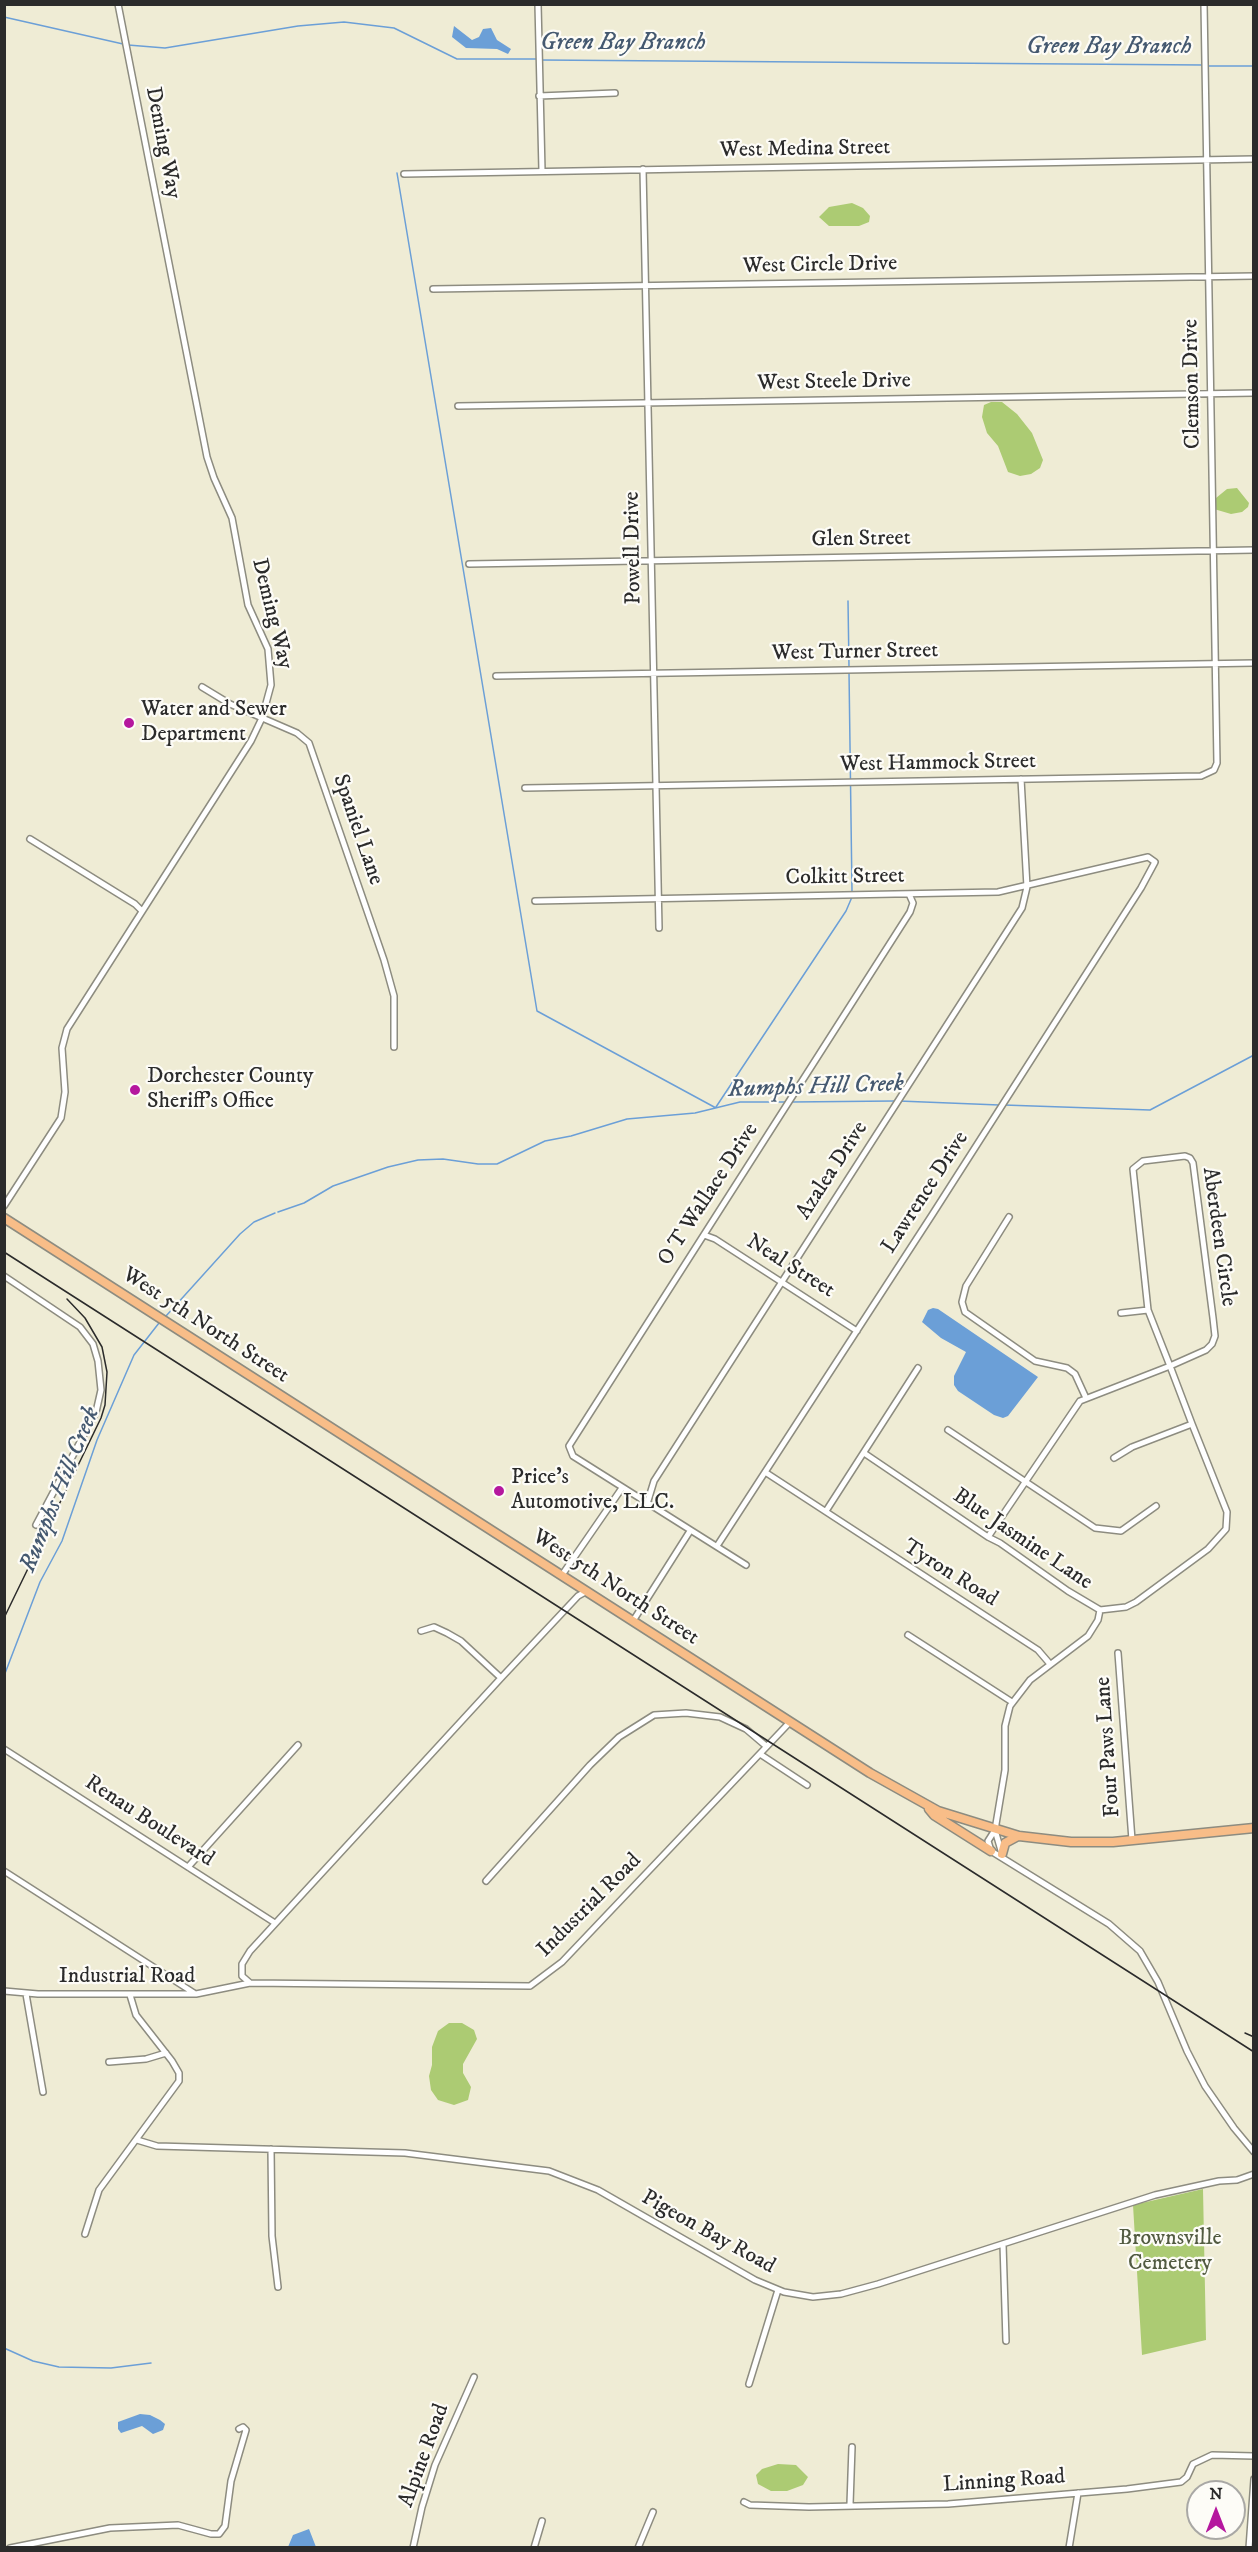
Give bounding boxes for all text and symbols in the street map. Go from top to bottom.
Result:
water label: Green Bay Branch [540,30,706,58]
water label: Green Bay Branch [1026,34,1192,62]
street label: Deming Way [138,85,186,201]
street label: West Medina Street [720,135,890,165]
street label: West Circle Drive [743,251,897,281]
street label: Clemson Drive [1179,319,1207,449]
street label: West Steele Drive [757,368,911,398]
street label: Powell Drive [620,491,648,605]
street label: Glen Street [811,526,911,554]
street label: Deming Way [245,556,297,672]
street label: West Turner Street [771,638,939,668]
place label: Water and Sewer Department [141,697,287,748]
marker: Water and Sewer Department [122,716,136,730]
street label: West Hammock Street [840,749,1036,779]
street label: Spaniel Lane [326,771,388,889]
street label: Colkitt Street [785,864,905,892]
place label: Dorchester County Sheriff's Office [147,1064,313,1116]
water label: Rumphs Hill Creek [728,1071,904,1105]
marker: Dorchester County Sheriff's Office [128,1083,142,1097]
street label: Azalea Drive [792,1117,874,1225]
street label: O T Wallace Drive [653,1119,765,1271]
street label: Lawrence Drive [877,1127,975,1259]
street label: Aberdeen Circle [1195,1166,1241,1308]
street label: Neal Street [741,1229,839,1305]
street label: West 5th North Street [117,1262,293,1390]
water label: Rumphs Hill Creek [15,1403,107,1577]
place label: Price's Automotive, LLC. [511,1465,674,1516]
street label: Blue Jasmine Lane [947,1483,1097,1597]
marker: Price's Automotive, LLC. [492,1484,506,1498]
street label: West 5th North Street [527,1524,703,1652]
street label: Tyron Road [898,1535,1002,1613]
street label: Four Paws Lane [1091,1676,1127,1818]
street label: Renau Boulevard [79,1770,219,1874]
street label: Industrial Road [532,1848,648,1964]
street label: Industrial Road [59,1964,195,1990]
street label: Pigeon Bay Road [636,2185,780,2281]
park label: Brownsville Cemetery [1118,2226,1222,2278]
street label: Alpine Road [394,2401,456,2511]
street label: Linning Road [942,2465,1066,2499]
north arrow [1186,2480,1246,2540]
text: N [1209,2484,1223,2504]

